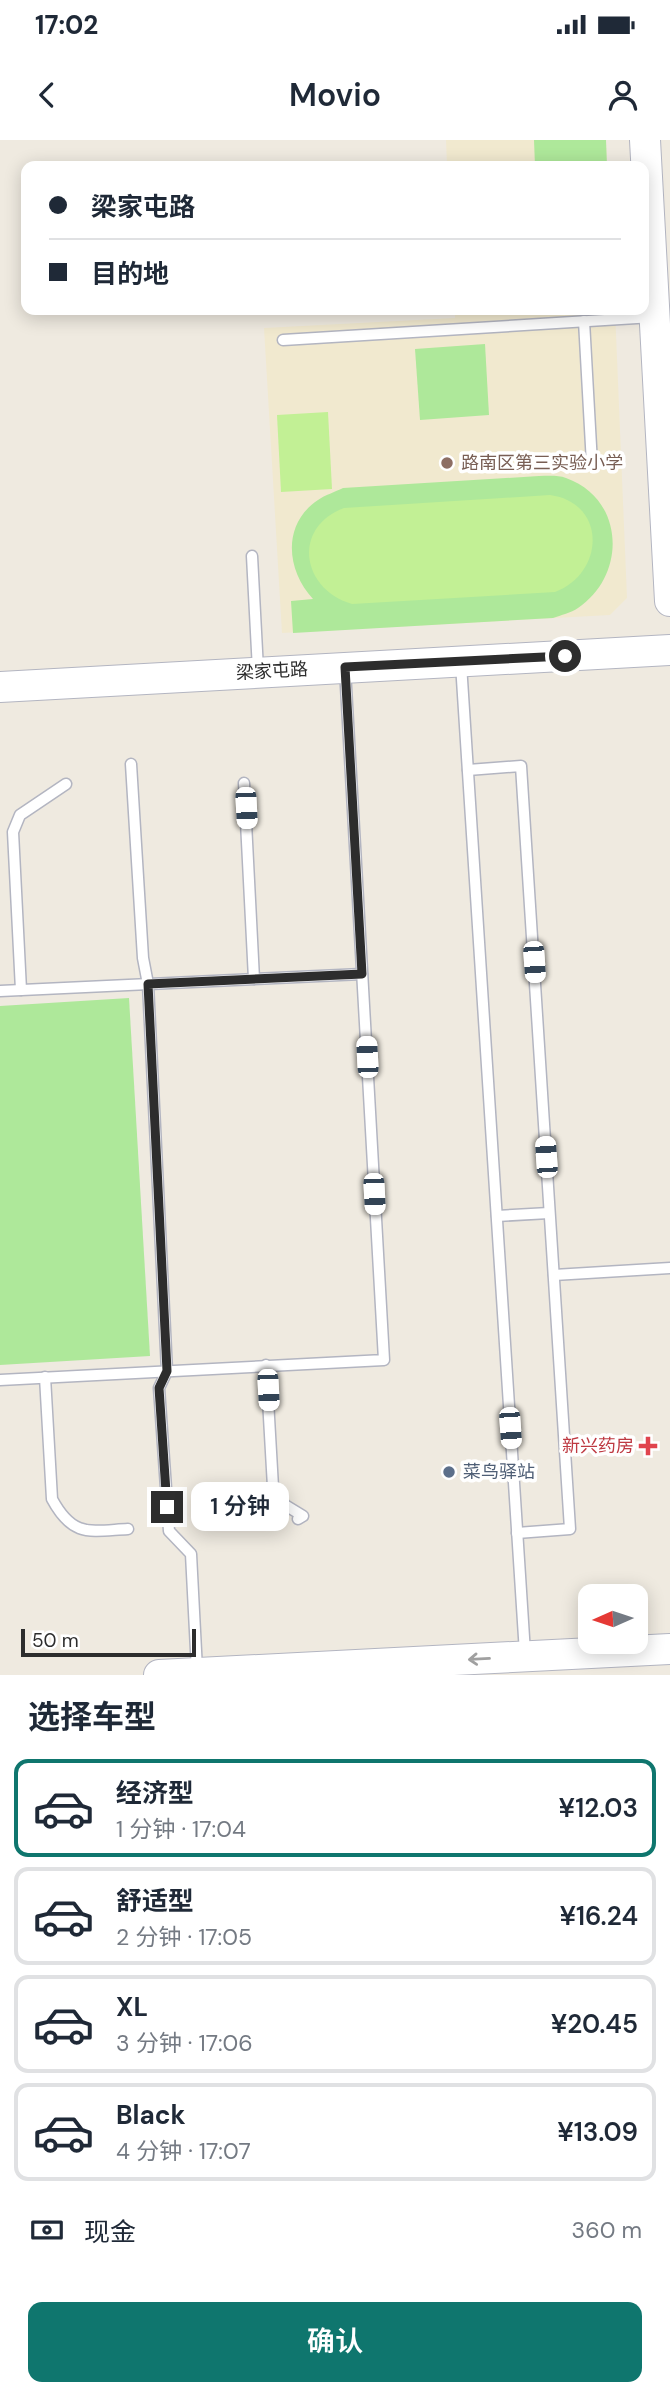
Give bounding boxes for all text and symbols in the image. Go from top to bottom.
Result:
text: 17:02 [35,8,98,42]
text: Movio [289,74,381,116]
icon: back [28,76,66,114]
icon: person [604,76,642,114]
text: 梁家屯路 [91,190,195,224]
text: 目的地 [91,257,169,291]
place label: 路南区第三实验小学 [461,451,623,475]
marker: 路南区第三实验小学 [439,455,455,471]
route start [549,640,581,672]
street label: 梁家屯路 [235,657,309,685]
car [235,786,258,830]
car [523,940,546,984]
car [356,1035,379,1079]
car [535,1135,558,1179]
car [363,1172,386,1216]
car [257,1368,280,1412]
car [499,1406,522,1450]
place label: 新兴药房 [562,1434,634,1458]
marker: 新兴药房 [640,1438,656,1454]
place label: 菜鸟驿站 [463,1460,535,1484]
marker: 菜鸟驿站 [441,1464,457,1480]
callout: 1 分钟 [192,1482,290,1532]
route end [151,1491,183,1523]
text: 1 分钟 [210,1491,270,1521]
north arrow [578,1584,648,1654]
map controls [578,1584,648,1654]
scale bar [21,1626,196,1658]
text: 50 m [32,1628,79,1653]
one-way arrow [468,1652,491,1665]
text: 选择车型 [28,1696,156,1738]
text: 经济型 [116,1776,194,1810]
icon: car [32,1777,95,1840]
text: ¥12.03 [559,1791,638,1825]
text: 1 分钟 · 17:04 [116,1814,246,1844]
text: 舒适型 [116,1884,194,1918]
icon: car [32,1885,95,1948]
text: ¥16.24 [559,1899,638,1933]
text: 2 分钟 · 17:05 [116,1922,252,1952]
text: XL [116,1990,148,2024]
icon: car [32,1993,95,2056]
text: ¥20.45 [551,2007,638,2041]
text: 3 分钟 · 17:06 [116,2028,253,2058]
text: Black [116,2098,186,2132]
icon: car [32,2101,95,2164]
text: ¥13.09 [557,2115,638,2149]
text: 4 分钟 · 17:07 [116,2136,251,2166]
icon: cash [28,2211,66,2249]
text: 现金 [84,2215,136,2249]
text: 360 m [572,2215,642,2245]
button: 确认 [28,2302,642,2382]

